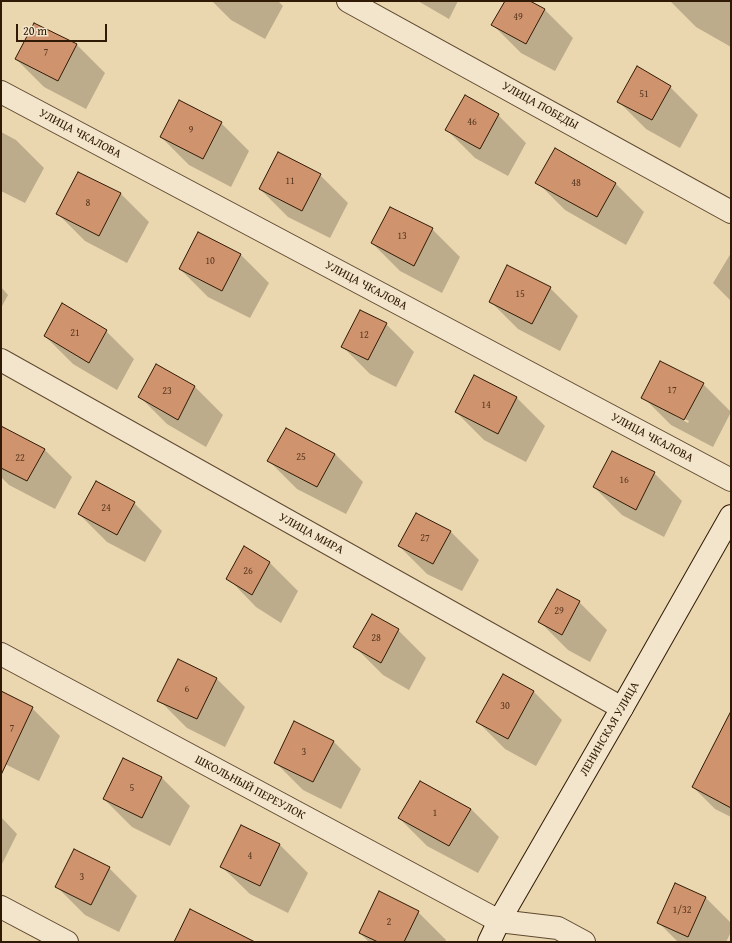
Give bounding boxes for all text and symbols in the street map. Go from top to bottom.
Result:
house number: 49 [513,11,523,23]
scale bar [18,16,109,42]
text: 20 m [23,22,47,39]
house number: 7 [44,46,48,58]
street label: УЛИЦА ПОБЕДЫ [499,79,581,133]
house number: 51 [639,88,649,100]
street label: УЛИЦА ЧКАЛОВА [36,106,124,162]
house number: 46 [467,116,477,128]
house number: 9 [189,124,193,136]
house number: 11 [285,175,295,187]
house number: 48 [571,177,581,189]
house number: 8 [86,197,90,209]
house number: 13 [397,230,407,242]
house number: 10 [205,255,215,267]
street label: УЛИЦА ЧКАЛОВА [322,258,410,314]
house number: 15 [515,288,525,300]
house number: 21 [70,327,80,339]
house number: 12 [359,329,369,341]
house number: 17 [667,384,677,396]
house number: 23 [162,385,172,397]
house number: 14 [481,399,491,411]
street label: УЛИЦА ЧКАЛОВА [608,410,696,466]
house number: 25 [296,451,306,463]
house number: 22 [15,452,25,464]
house number: 16 [619,474,629,486]
house number: 24 [101,502,111,514]
street label: УЛИЦА МИРА [276,510,346,558]
house number: 27 [420,532,430,544]
house number: 26 [243,565,253,577]
house number: 29 [554,605,564,617]
house number: 28 [371,632,381,644]
street label: ЛЕНИНСКАЯ УЛИЦА [577,679,643,779]
house number: 6 [185,683,189,695]
house number: 30 [500,700,510,712]
house number: 7 [10,722,14,734]
house number: 3 [302,746,306,758]
street label: ШКОЛЬНЫЙ ПЕРЕУЛОК [192,753,308,823]
house number: 5 [130,782,134,794]
house number: 1 [433,807,437,819]
house number: 4 [248,850,252,862]
house number: 3 [80,871,84,883]
house number: 1/32 [672,904,692,916]
house number: 2 [387,916,391,928]

